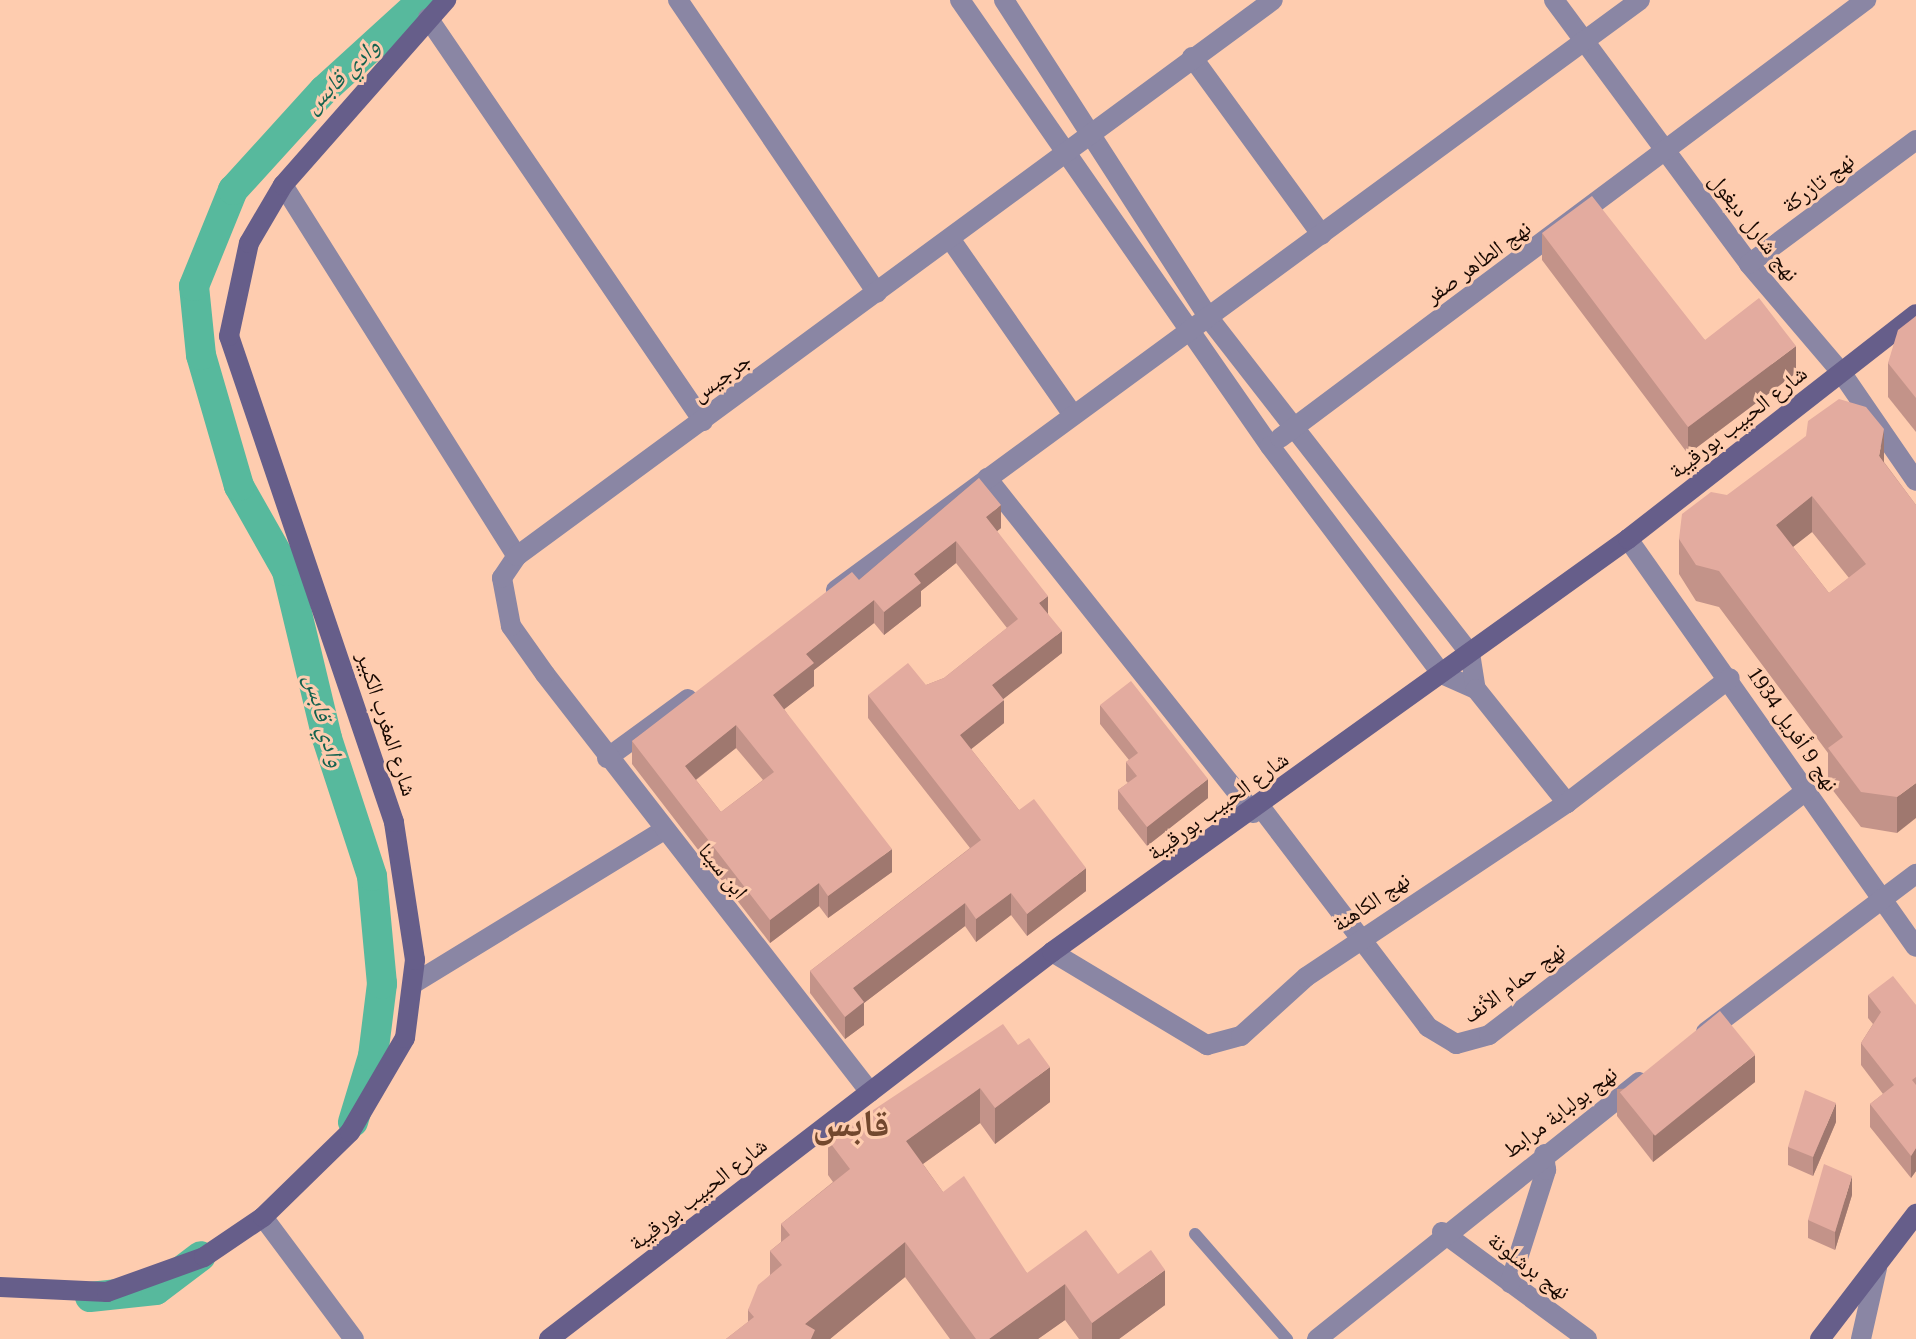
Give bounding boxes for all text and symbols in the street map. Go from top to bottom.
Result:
water label: وادي قابس [298,33,386,119]
street label: نهج تازركة [1777,147,1859,219]
street label: نهج شارل ديغول [1703,167,1805,287]
street label: نهج الطاهر صفر [1420,215,1536,309]
street label: جرجيس [686,347,756,407]
street label: شارع الحبيب بورقيبة [1664,360,1812,484]
street label: شارع المغرب الكبير [351,649,423,799]
street label: نهج 9 أفريل 1934 [1742,662,1844,796]
water label: وادي قابس [298,671,350,771]
street label: شارع الحبيب بورقيبة [1142,746,1294,866]
street label: ابن سينا [693,838,753,904]
street label: نهج الكاهنة [1327,867,1415,937]
street label: نهج حمام الأنف [1458,937,1570,1029]
street label: نهج بولبابة مرابط [1498,1060,1622,1164]
district label: قابس [812,1101,890,1147]
street label: شارع الحبيب بورقيبة [624,1132,772,1256]
street label: نهج برشلونة [1483,1227,1575,1305]

